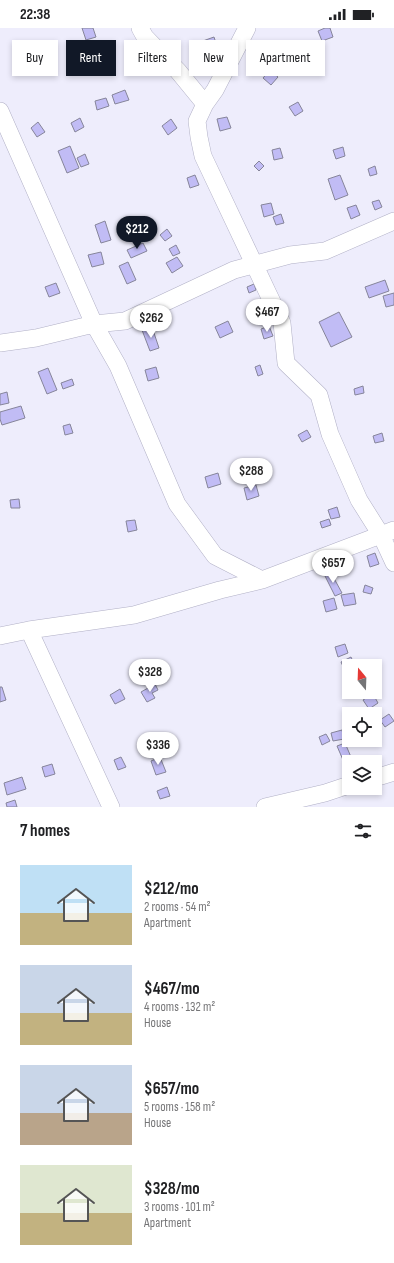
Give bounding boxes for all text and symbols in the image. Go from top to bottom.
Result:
text: 22:38 [20,5,50,24]
chip: Buy [12,40,58,76]
chip: Rent [66,40,116,76]
chip: Filters [124,40,181,76]
chip: New [189,40,238,76]
chip: Apartment [246,40,325,76]
pin: $212 [113,216,161,250]
text: $212 [125,221,149,237]
pin: $467 [243,299,291,333]
text: $467 [255,304,279,320]
pin: $262 [127,305,175,339]
text: $262 [139,310,163,326]
pin: $288 [227,458,275,492]
text: $288 [239,463,263,479]
pin: $657 [309,550,357,584]
text: $657 [321,555,345,571]
pin: $328 [126,659,174,693]
north arrow [342,659,382,699]
map controls [342,659,382,795]
text: $328 [138,664,162,680]
button: locate [342,707,382,747]
pin: $336 [134,732,182,766]
text: $336 [146,737,170,753]
button: layers [342,755,382,795]
icon: filters [352,820,374,842]
text: 7 homes [20,821,70,841]
text: $212/mo [144,879,199,899]
icon: home [52,881,100,929]
text: 2 rooms · 54 m² [144,899,211,915]
text: Apartment [144,915,191,931]
text: $467/mo [144,979,200,999]
icon: home [52,981,100,1029]
text: 4 rooms · 132 m² [144,999,215,1015]
text: House [144,1015,171,1031]
text: $657/mo [144,1079,199,1099]
icon: home [52,1081,100,1129]
text: 5 rooms · 158 m² [144,1099,215,1115]
text: House [144,1115,171,1131]
text: $328/mo [144,1179,200,1199]
icon: home [52,1181,100,1229]
text: 3 rooms · 101 m² [144,1199,215,1215]
text: Apartment [144,1215,191,1231]

